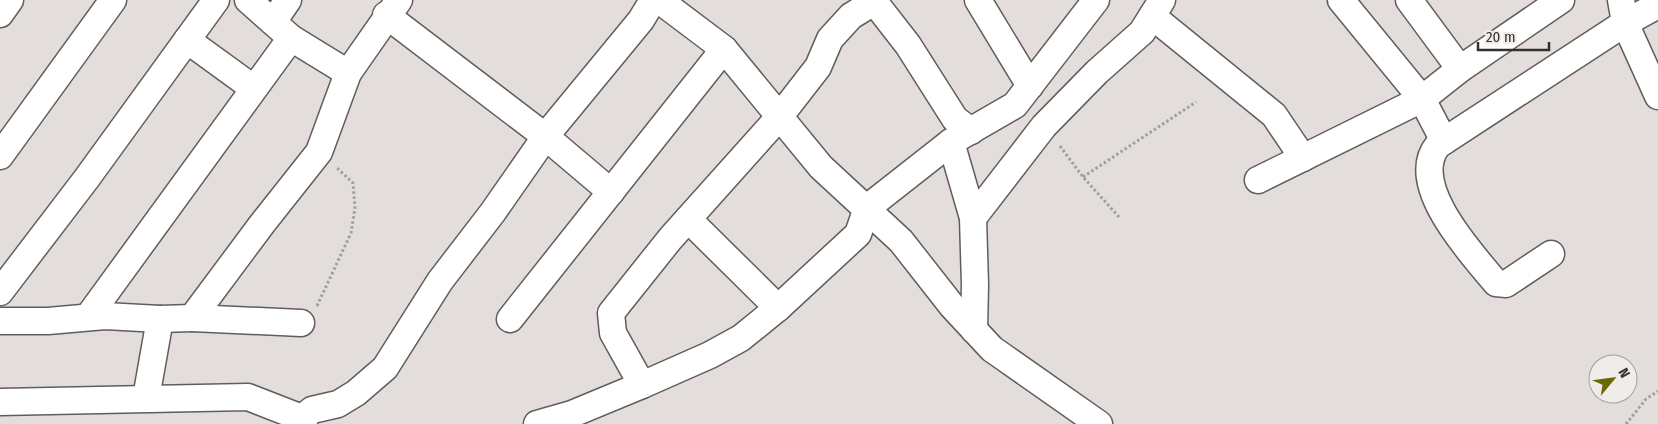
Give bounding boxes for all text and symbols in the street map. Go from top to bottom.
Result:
scale bar [1478,20,1549,52]
text: 20 m [1486,28,1516,46]
north arrow [1588,354,1638,404]
text: N [1614,365,1633,381]

